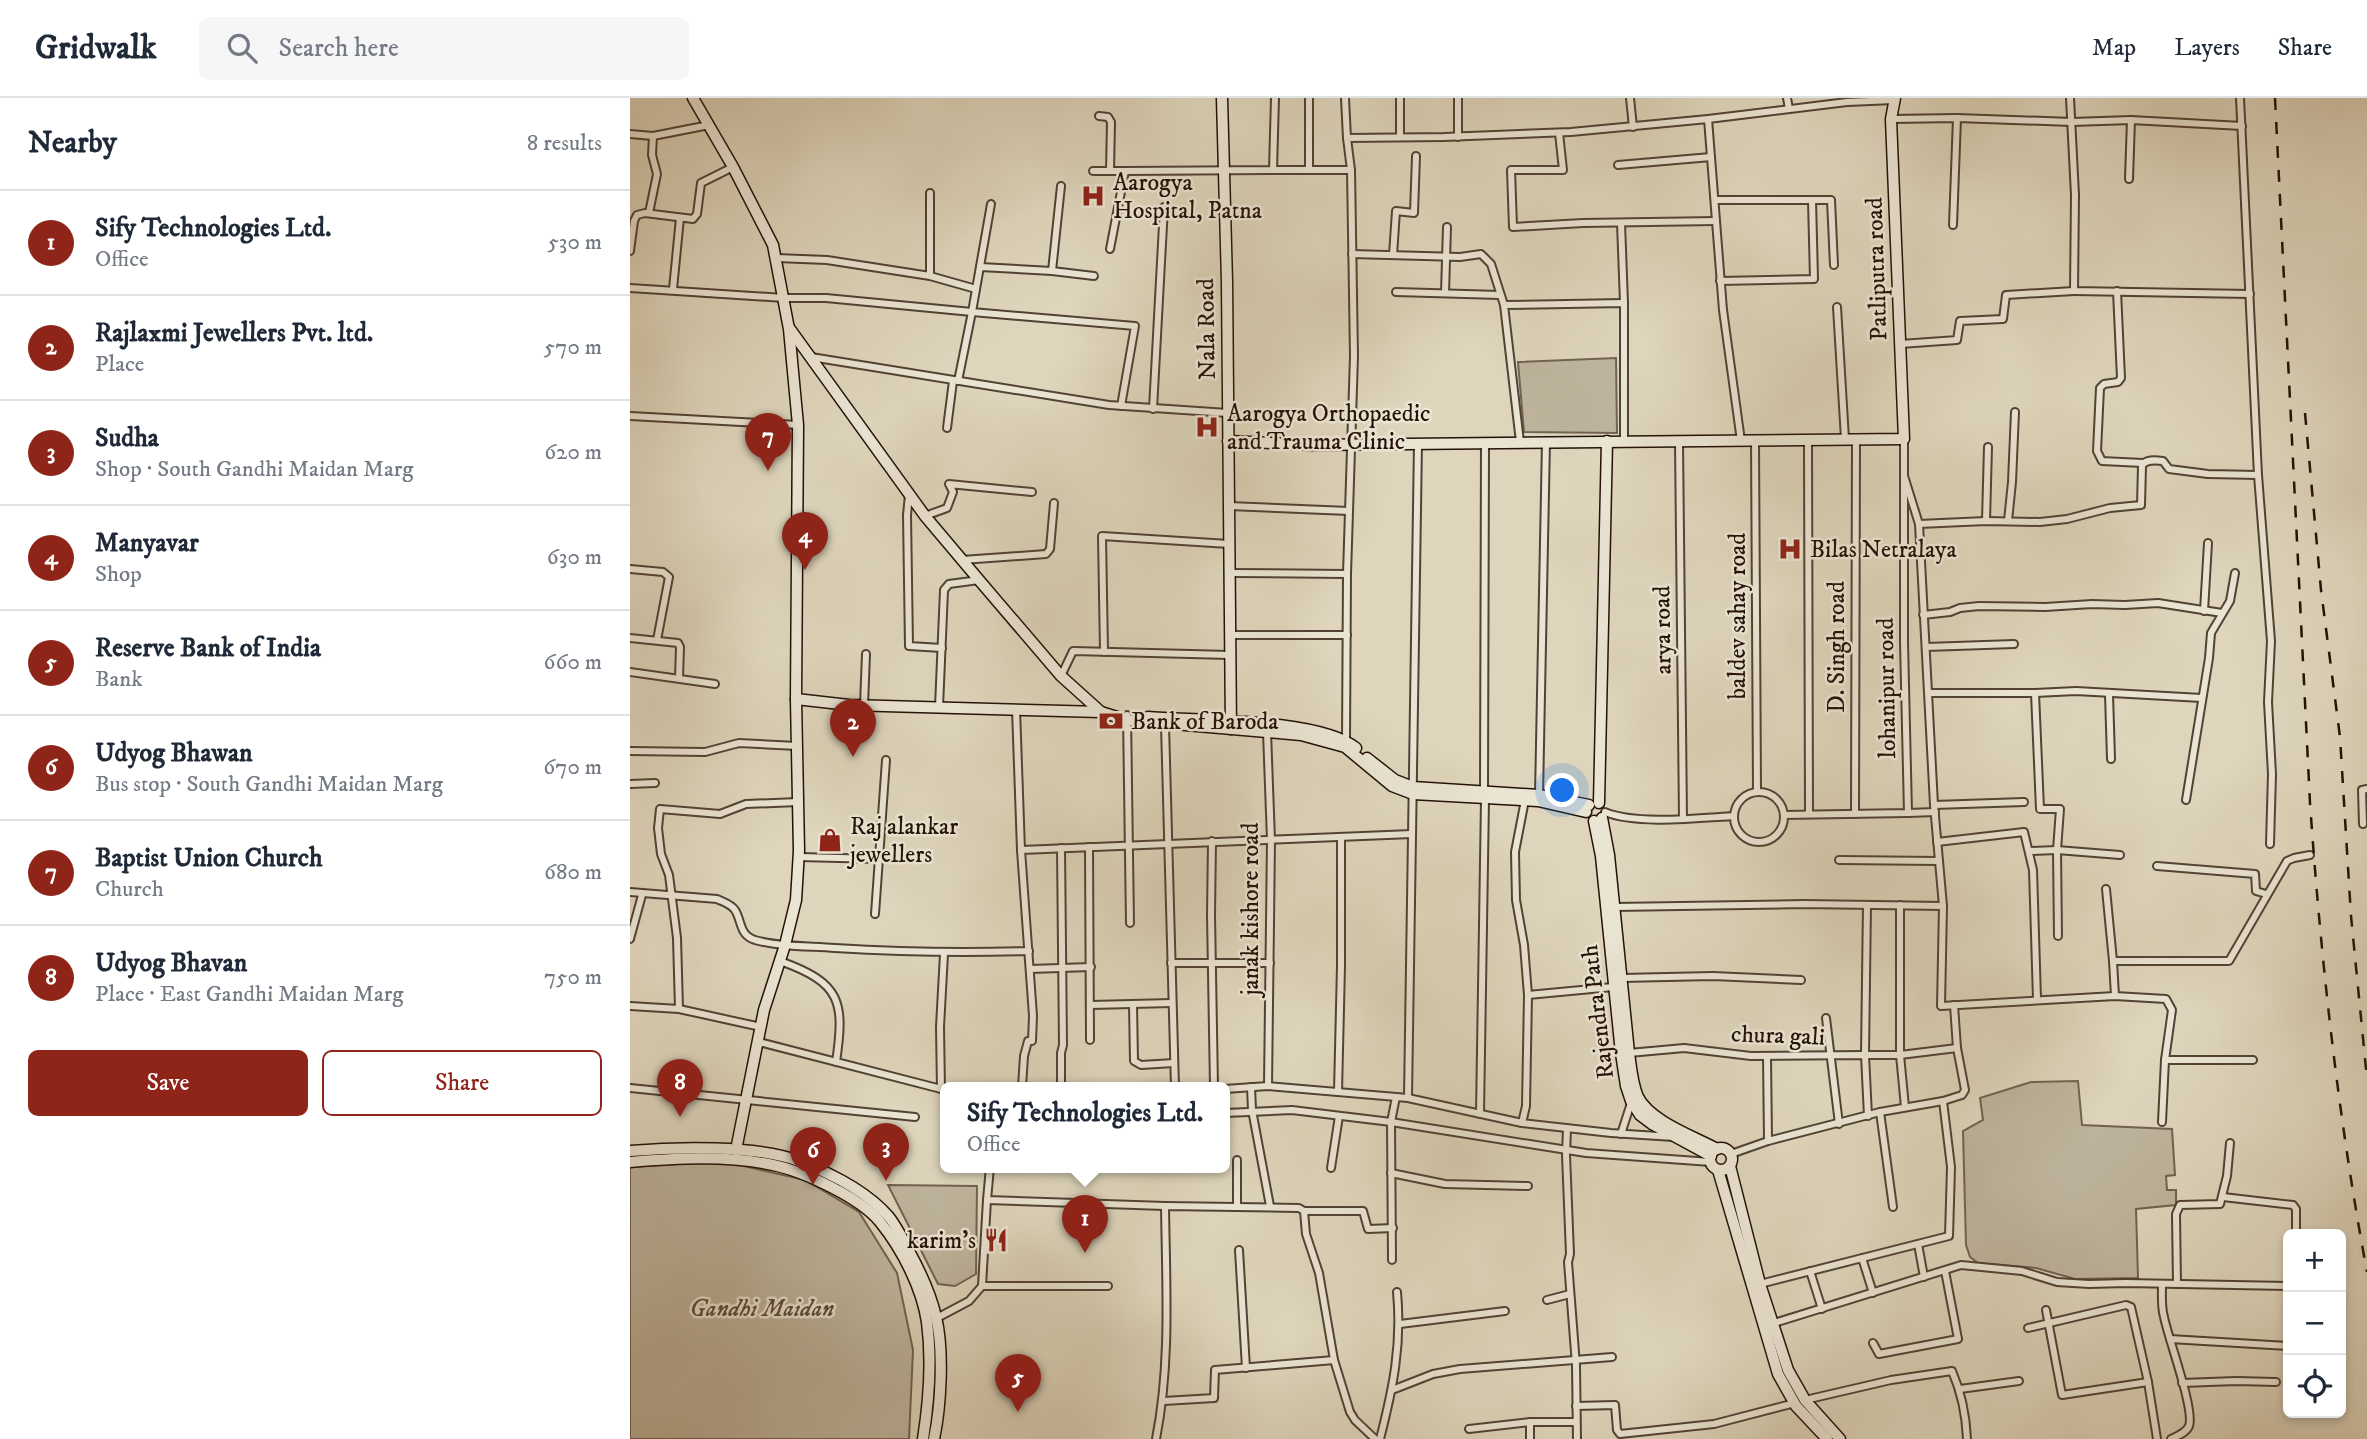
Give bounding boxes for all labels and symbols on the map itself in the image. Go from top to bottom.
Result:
place label: Aarogya Hospital, Patna [1113,168,1263,226]
hospital icon: Aarogya Hospital, Patna [1079,182,1107,210]
street label: Patliputra road [1860,197,1894,341]
street label: Nala Road [1191,278,1223,380]
place label: Aarogya Orthopaedic and Trauma Clinic [1227,399,1430,457]
pin: 7 [745,413,791,471]
hospital icon: Aarogya Orthopaedic and Trauma Clinic [1193,413,1221,441]
pin: 4 [782,512,828,570]
street label: baldev sahay road [1723,533,1753,699]
hospital icon: Bilas Netralaya [1776,535,1804,563]
place label: Bilas Netralaya [1810,535,1957,565]
street label: D. Singh road [1822,581,1852,713]
street label: arya road [1647,585,1679,675]
street label: lohanipur road [1871,617,1903,759]
pin: 2 [830,699,876,757]
bank icon: Bank of Baroda [1097,707,1125,735]
place label: Bank of Baroda [1131,707,1279,737]
your location [1545,773,1579,807]
place label: Raj alankar jewellers [846,812,958,870]
street label: janak kishore road [1236,823,1266,999]
shop icon: Raj alankar jewellers [816,826,844,854]
street label: Rajendra Path [1575,943,1621,1081]
street label: chura gali [1731,1019,1825,1053]
pin: 8 [657,1059,703,1117]
pin: 3 [863,1123,909,1181]
pin: 6 [790,1127,836,1185]
pin: 1 [1062,1195,1108,1253]
place label: karim's [907,1226,976,1256]
restaurant icon: karim's [982,1226,1010,1254]
park label: Gandhi Maidan [690,1294,834,1324]
pin: 5 [995,1354,1041,1412]

